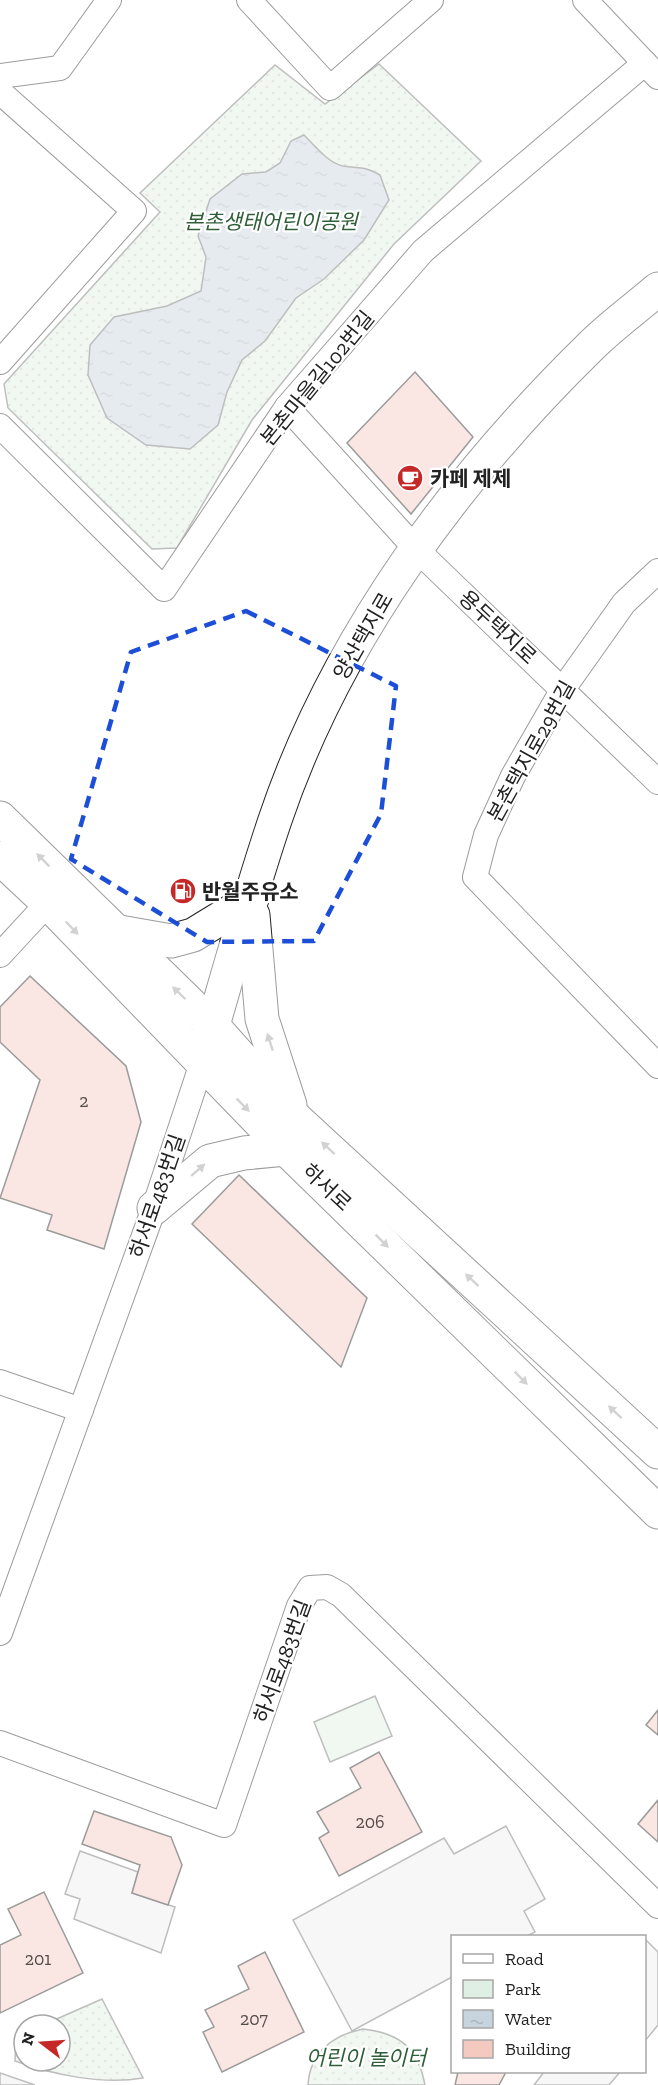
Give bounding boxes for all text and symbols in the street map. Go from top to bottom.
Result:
park label: 본촌생태어린이공원 [184,209,360,234]
street label: 본촌마을길102번길 [255,306,379,450]
cafe icon: 카페 제제 [395,463,425,493]
place label: 카페 제제 [430,466,511,491]
street label: 용두택지로 [454,585,542,669]
street label: 양산택지로 [328,588,398,684]
street label: 본촌택지로29번길 [482,676,580,826]
one-way arrow [36,854,50,868]
fuel station icon: 반월주유소 [168,876,198,906]
place label: 반월주유소 [202,879,299,904]
one-way arrow [65,920,79,935]
one-way arrow [172,986,186,1000]
one-way arrow [265,1033,274,1051]
house number: 2 [79,1090,89,1112]
one-way arrow [235,1097,249,1111]
street label: 하서로483번길 [124,1131,190,1261]
one-way arrow [321,1142,335,1156]
street label: 하서로 [297,1158,357,1216]
one-way arrow [190,1164,206,1177]
one-way arrow [375,1233,389,1247]
one-way arrow [464,1273,479,1287]
one-way arrow [514,1370,528,1384]
one-way arrow [608,1406,623,1419]
street label: 하서로483번길 [248,1596,316,1726]
house number: 206 [355,1811,385,1833]
legend [451,1935,646,2073]
house number: 201 [25,1948,51,1970]
text: Road [505,1948,544,1970]
text: Park [505,1978,541,2000]
house number: 207 [240,2008,269,2030]
text: Water [505,2008,552,2030]
north arrow [12,2013,72,2073]
text: N [17,2030,39,2047]
text: Building [505,2038,571,2060]
park label: 어린이 놀이터 [306,2045,429,2070]

